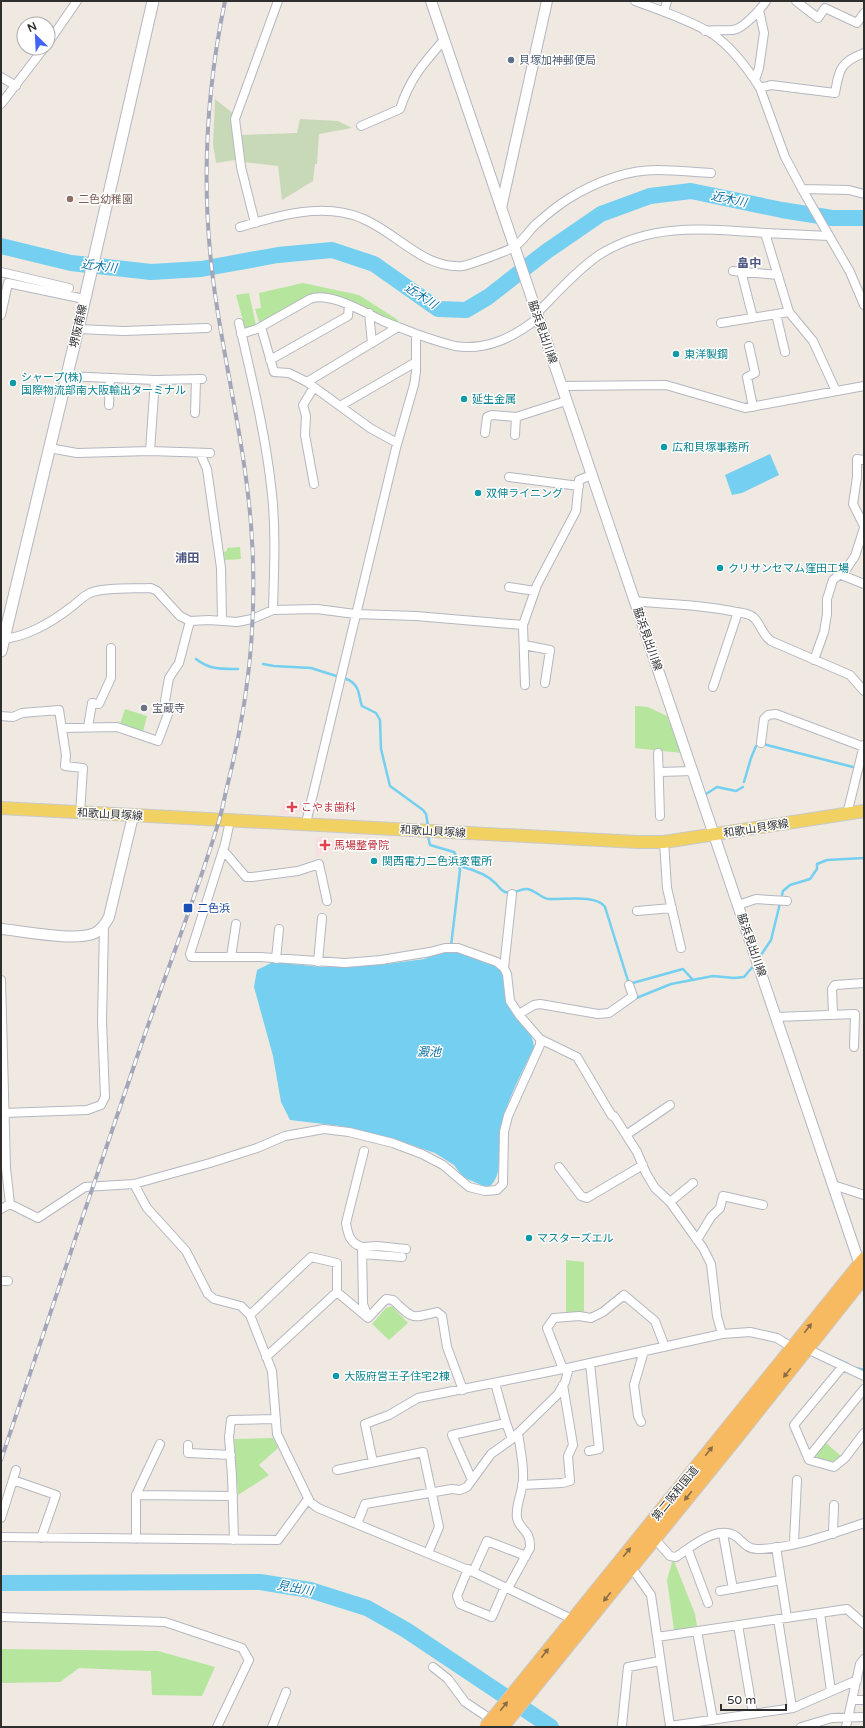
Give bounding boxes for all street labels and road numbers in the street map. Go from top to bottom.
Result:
street label: 脇浜見出川線 [526,299,559,365]
street label: 堺阪南線 [68,303,89,349]
street label: 脇浜見出川線 [631,606,664,672]
street label: 和歌山貝塚線 [77,806,143,823]
street label: 和歌山貝塚線 [722,817,790,840]
street label: 和歌山貝塚線 [400,823,466,840]
street label: 脇浜見出川線 [735,912,768,978]
street label: 第二阪和国道 [650,1464,701,1523]

